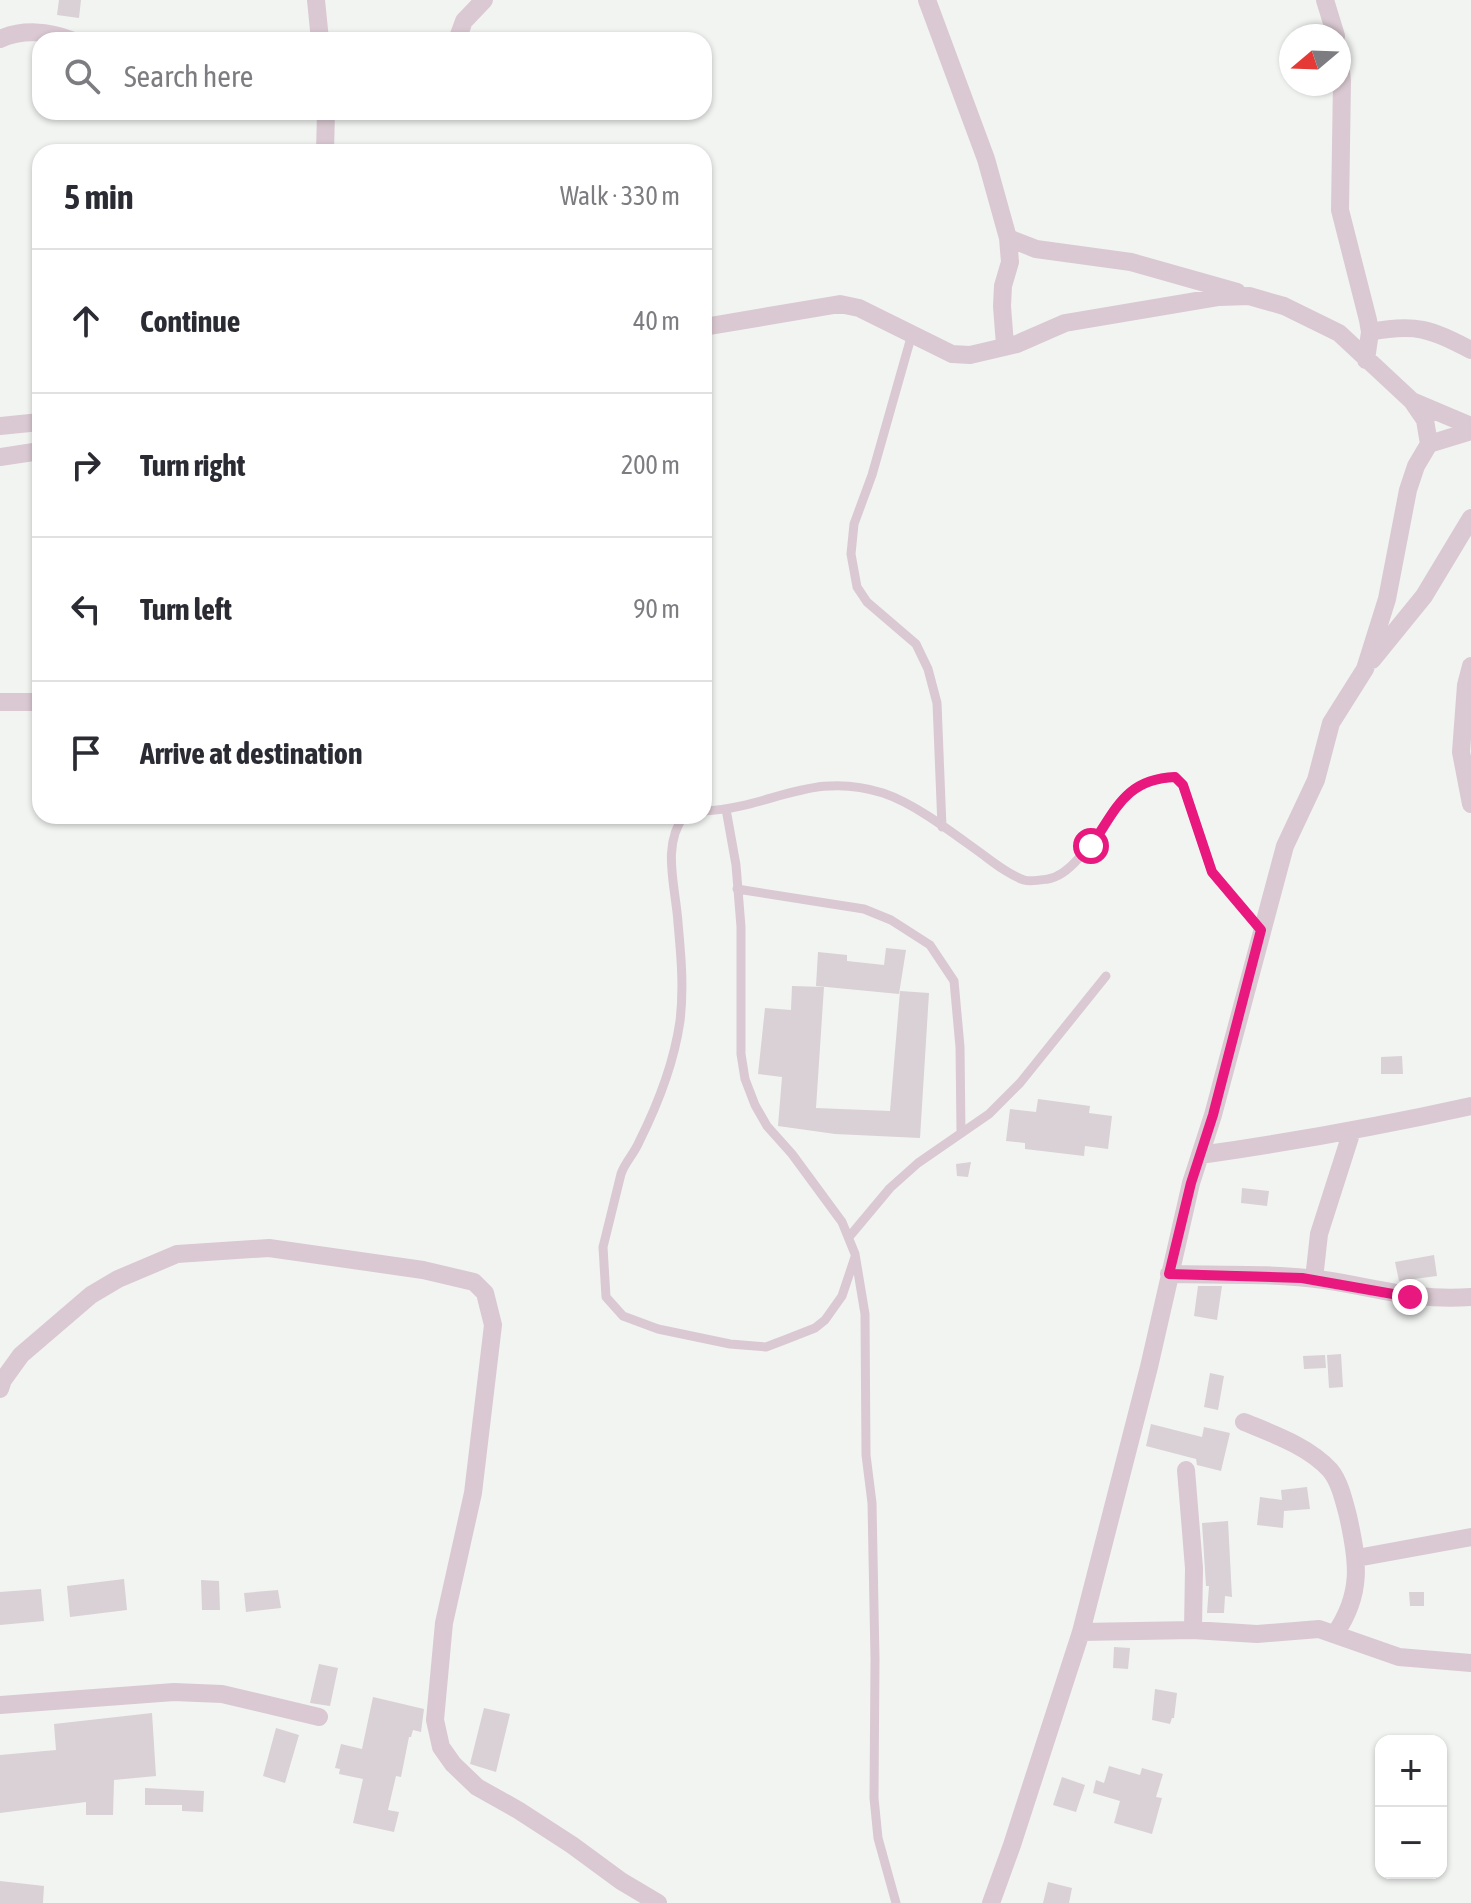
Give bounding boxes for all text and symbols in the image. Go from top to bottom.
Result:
north arrow [1279,24,1351,96]
search box [32,32,712,120]
icon: search [60,54,104,98]
text: Search here [124,59,253,93]
text: 5 min [64,177,133,216]
text: Walk · 330 m [560,181,680,211]
icon: ahead [64,299,108,343]
text: Continue [140,304,240,338]
text: 40 m [633,306,680,336]
icon: right [64,443,108,487]
text: Turn right [140,448,246,482]
text: 200 m [621,450,680,480]
icon: left [64,587,108,631]
text: Turn left [140,592,232,626]
text: 90 m [633,594,680,624]
icon: arrive [64,731,108,775]
text: Arrive at destination [140,736,362,770]
route start [1073,828,1109,864]
route end [1392,1279,1428,1315]
map controls [1375,1735,1447,1879]
button: + [1375,1735,1447,1807]
button: − [1375,1807,1447,1879]

